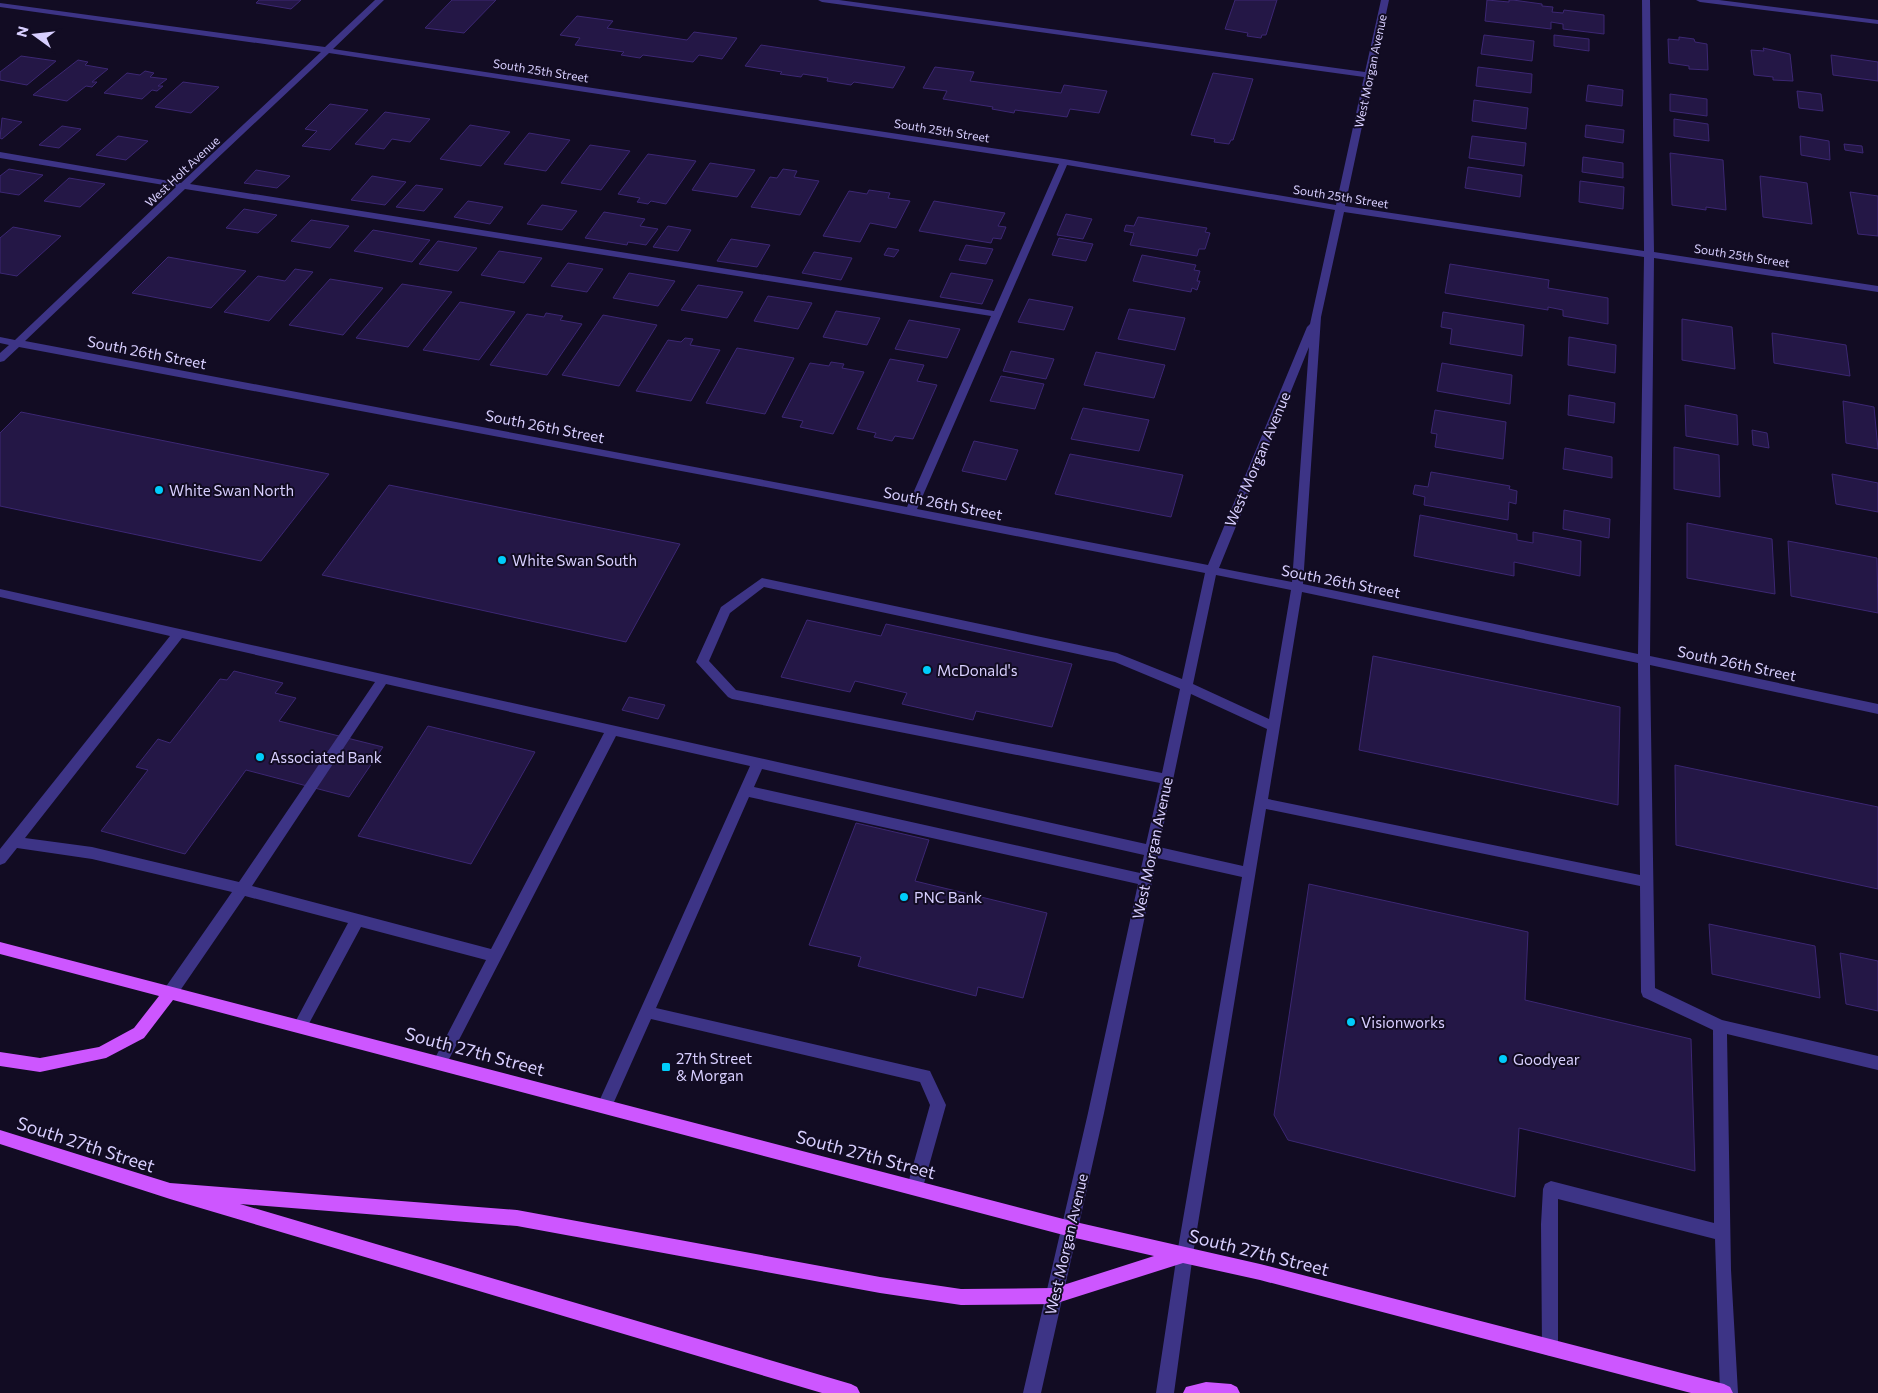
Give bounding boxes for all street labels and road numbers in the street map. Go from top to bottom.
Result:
street label: West Morgan Avenue [1351,13,1389,129]
street label: South 25th Street [492,56,590,84]
street label: South 25th Street [893,116,991,144]
street label: West Holt Avenue [142,133,222,209]
street label: South 25th Street [1292,182,1390,210]
street label: South 25th Street [1693,241,1791,269]
street label: South 26th Street [86,332,208,372]
street label: West Morgan Avenue [1220,389,1294,529]
street label: South 26th Street [484,406,606,446]
street label: South 26th Street [882,483,1004,523]
street label: South 26th Street [1280,561,1402,601]
street label: South 26th Street [1676,642,1798,684]
street label: West Morgan Avenue [1128,775,1176,921]
street label: South 27th Street [403,1022,547,1080]
street label: South 27th Street [14,1111,158,1177]
street label: South 27th Street [794,1125,938,1183]
street label: West Morgan Avenue [1041,1171,1091,1316]
street label: South 27th Street [1186,1224,1332,1280]

